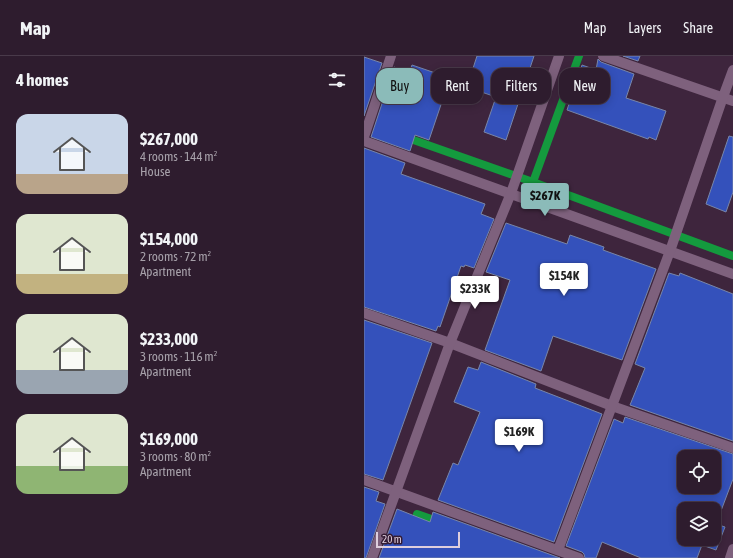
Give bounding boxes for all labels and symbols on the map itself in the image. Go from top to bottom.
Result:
pin: $267K [517,183,573,217]
pin: $154K [536,263,592,297]
pin: $233K [447,276,503,310]
pin: $169K [491,419,547,453]
scale bar [376,530,460,549]

